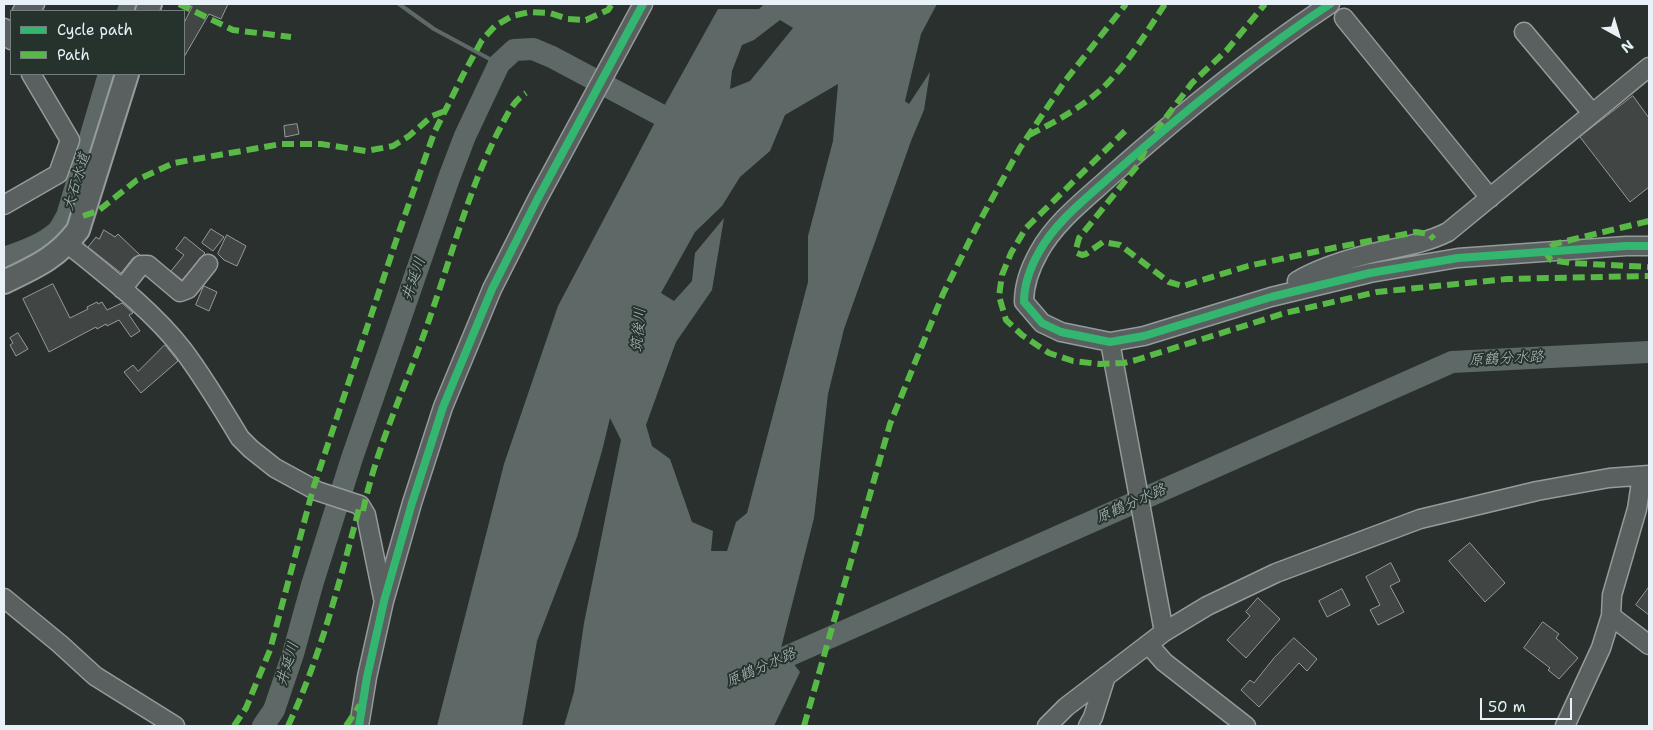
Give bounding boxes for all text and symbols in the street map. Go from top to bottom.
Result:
legend [10,10,185,75]
north arrow [1593,10,1643,60]
text: Cycle path [57,20,133,40]
text: N [1617,36,1637,57]
text: Path [57,45,90,65]
water label: 大石水道 [60,151,94,213]
water label: 井延川 [398,255,430,303]
water label: 筑後川 [628,307,650,353]
water label: 原鶴分水路 [1468,348,1544,370]
water label: 原鶴分水路 [1093,481,1169,527]
water label: 井延川 [273,640,303,688]
water label: 原鶴分水路 [723,645,799,691]
scale bar [1483,688,1576,720]
text: 50 m [1488,697,1526,717]

